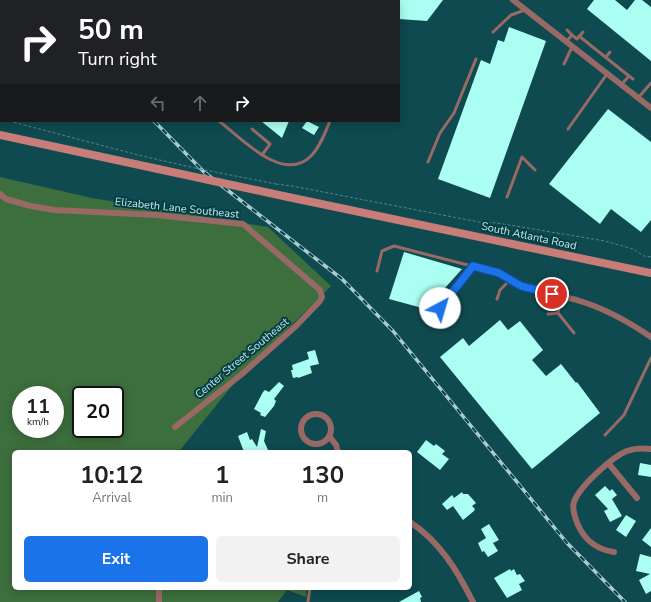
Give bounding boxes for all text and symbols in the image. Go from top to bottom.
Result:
text: 50 m [78,11,144,49]
icon: right [12,16,64,68]
text: Turn right [78,47,157,71]
icon: left [147,92,169,114]
icon: ahead [189,92,211,114]
icon: right [231,92,253,114]
street label: Elizabeth Lane Southeast [114,194,240,222]
street label: South Atlanta Road [480,219,578,253]
pin [535,277,569,311]
icon: arrive [541,283,563,305]
position arrow [419,287,461,329]
street label: Center Street Southeast [192,314,292,402]
speed limit sign: 20 [72,386,124,438]
text: 11 [26,393,50,420]
text: km/h [27,415,49,429]
text: 10:12 [80,459,143,491]
text: 1 [215,459,229,491]
text: 130 [301,459,344,491]
text: Arrival [92,489,131,507]
text: min [211,489,233,507]
text: m [317,489,328,507]
button: Exit [24,536,208,582]
button: Share [216,536,400,582]

